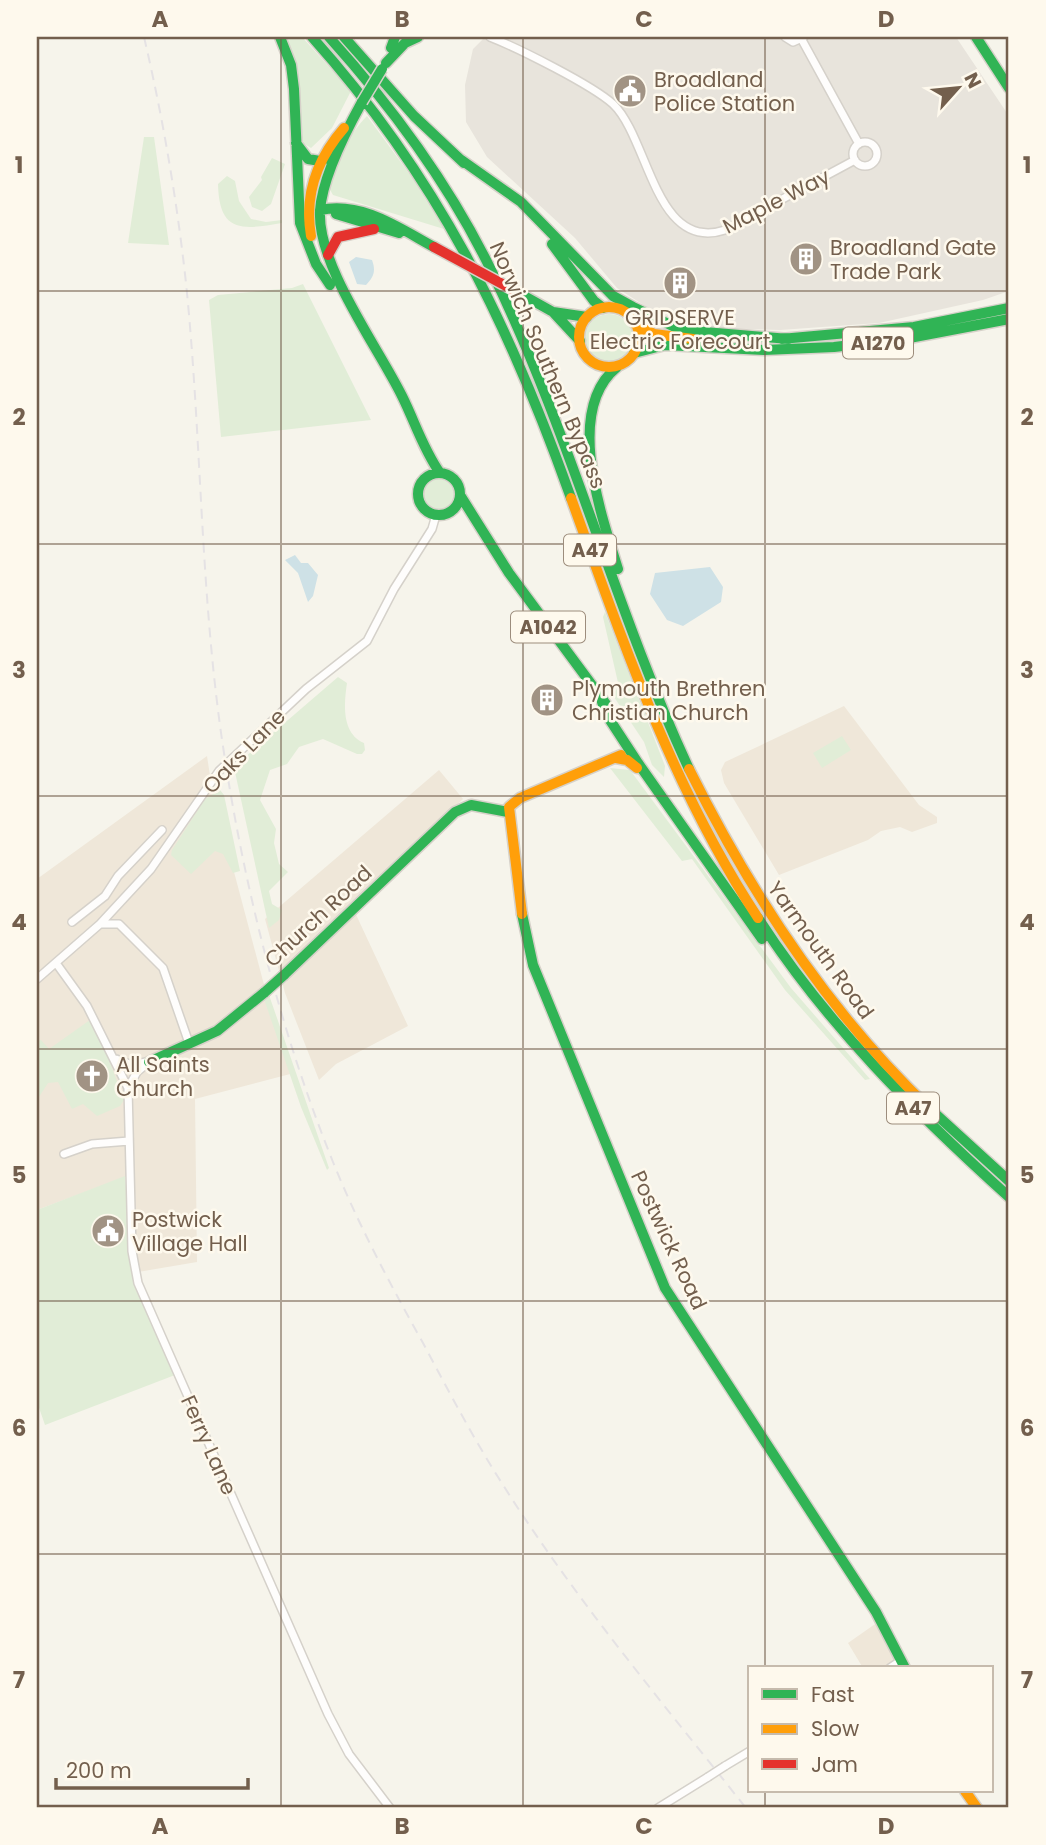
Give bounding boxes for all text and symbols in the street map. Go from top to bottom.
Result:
text: A [152,3,169,35]
text: B [394,3,410,35]
text: C [635,3,653,35]
text: D [878,3,894,35]
north arrow [923,52,993,122]
place label: Broadland Police Station [654,65,795,118]
text: N [957,68,988,93]
public building icon: Broadland Police Station [611,72,649,110]
text: 1 [15,149,23,181]
text: 1 [1023,149,1031,181]
street label: Maple Way [717,161,835,240]
place label: Broadland Gate Trade Park [830,233,996,286]
street label: Norwich Southern Bypass [483,237,613,493]
building icon: Broadland Gate Trade Park [787,240,825,278]
building icon: GRIDSERVE Electric Forecourt [661,264,699,302]
place label: GRIDSERVE Electric Forecourt [590,303,770,356]
road number: A1270 [843,328,913,358]
text: 2 [12,401,26,433]
text: 2 [1020,401,1034,433]
road number: A47 [564,534,616,566]
road number: A1042 [511,612,585,642]
text: 3 [12,654,26,686]
text: 3 [1020,654,1034,686]
place label: Plymouth Brethren Christian Church [572,674,765,727]
building icon: Plymouth Brethren Christian Church [528,681,566,719]
street label: Oaks Lane [196,702,292,800]
street label: Church Road [258,859,378,973]
street label: Yarmouth Road [761,875,881,1025]
text: 4 [11,906,27,938]
text: 4 [1019,906,1035,938]
place label: All Saints Church [116,1050,210,1103]
church icon: All Saints Church [73,1057,111,1095]
road number: A47 [887,1092,939,1124]
text: 5 [12,1159,26,1191]
text: 5 [1020,1159,1034,1191]
street label: Postwick Road [624,1166,714,1314]
place label: Postwick Village Hall [132,1205,248,1258]
public building icon: Postwick Village Hall [89,1212,127,1250]
street label: Ferry Lane [174,1390,244,1500]
text: 6 [12,1412,26,1444]
text: 6 [1020,1412,1034,1444]
text: 7 [13,1664,25,1696]
text: 7 [1021,1664,1033,1696]
legend [748,1666,993,1792]
text: Fast [811,1680,854,1709]
text: Slow [811,1714,859,1743]
scale bar [56,1747,248,1791]
text: Jam [811,1750,858,1779]
text: 200 m [66,1756,132,1785]
text: A [152,1810,169,1842]
text: B [394,1810,410,1842]
text: C [635,1810,653,1842]
text: D [878,1810,894,1842]

